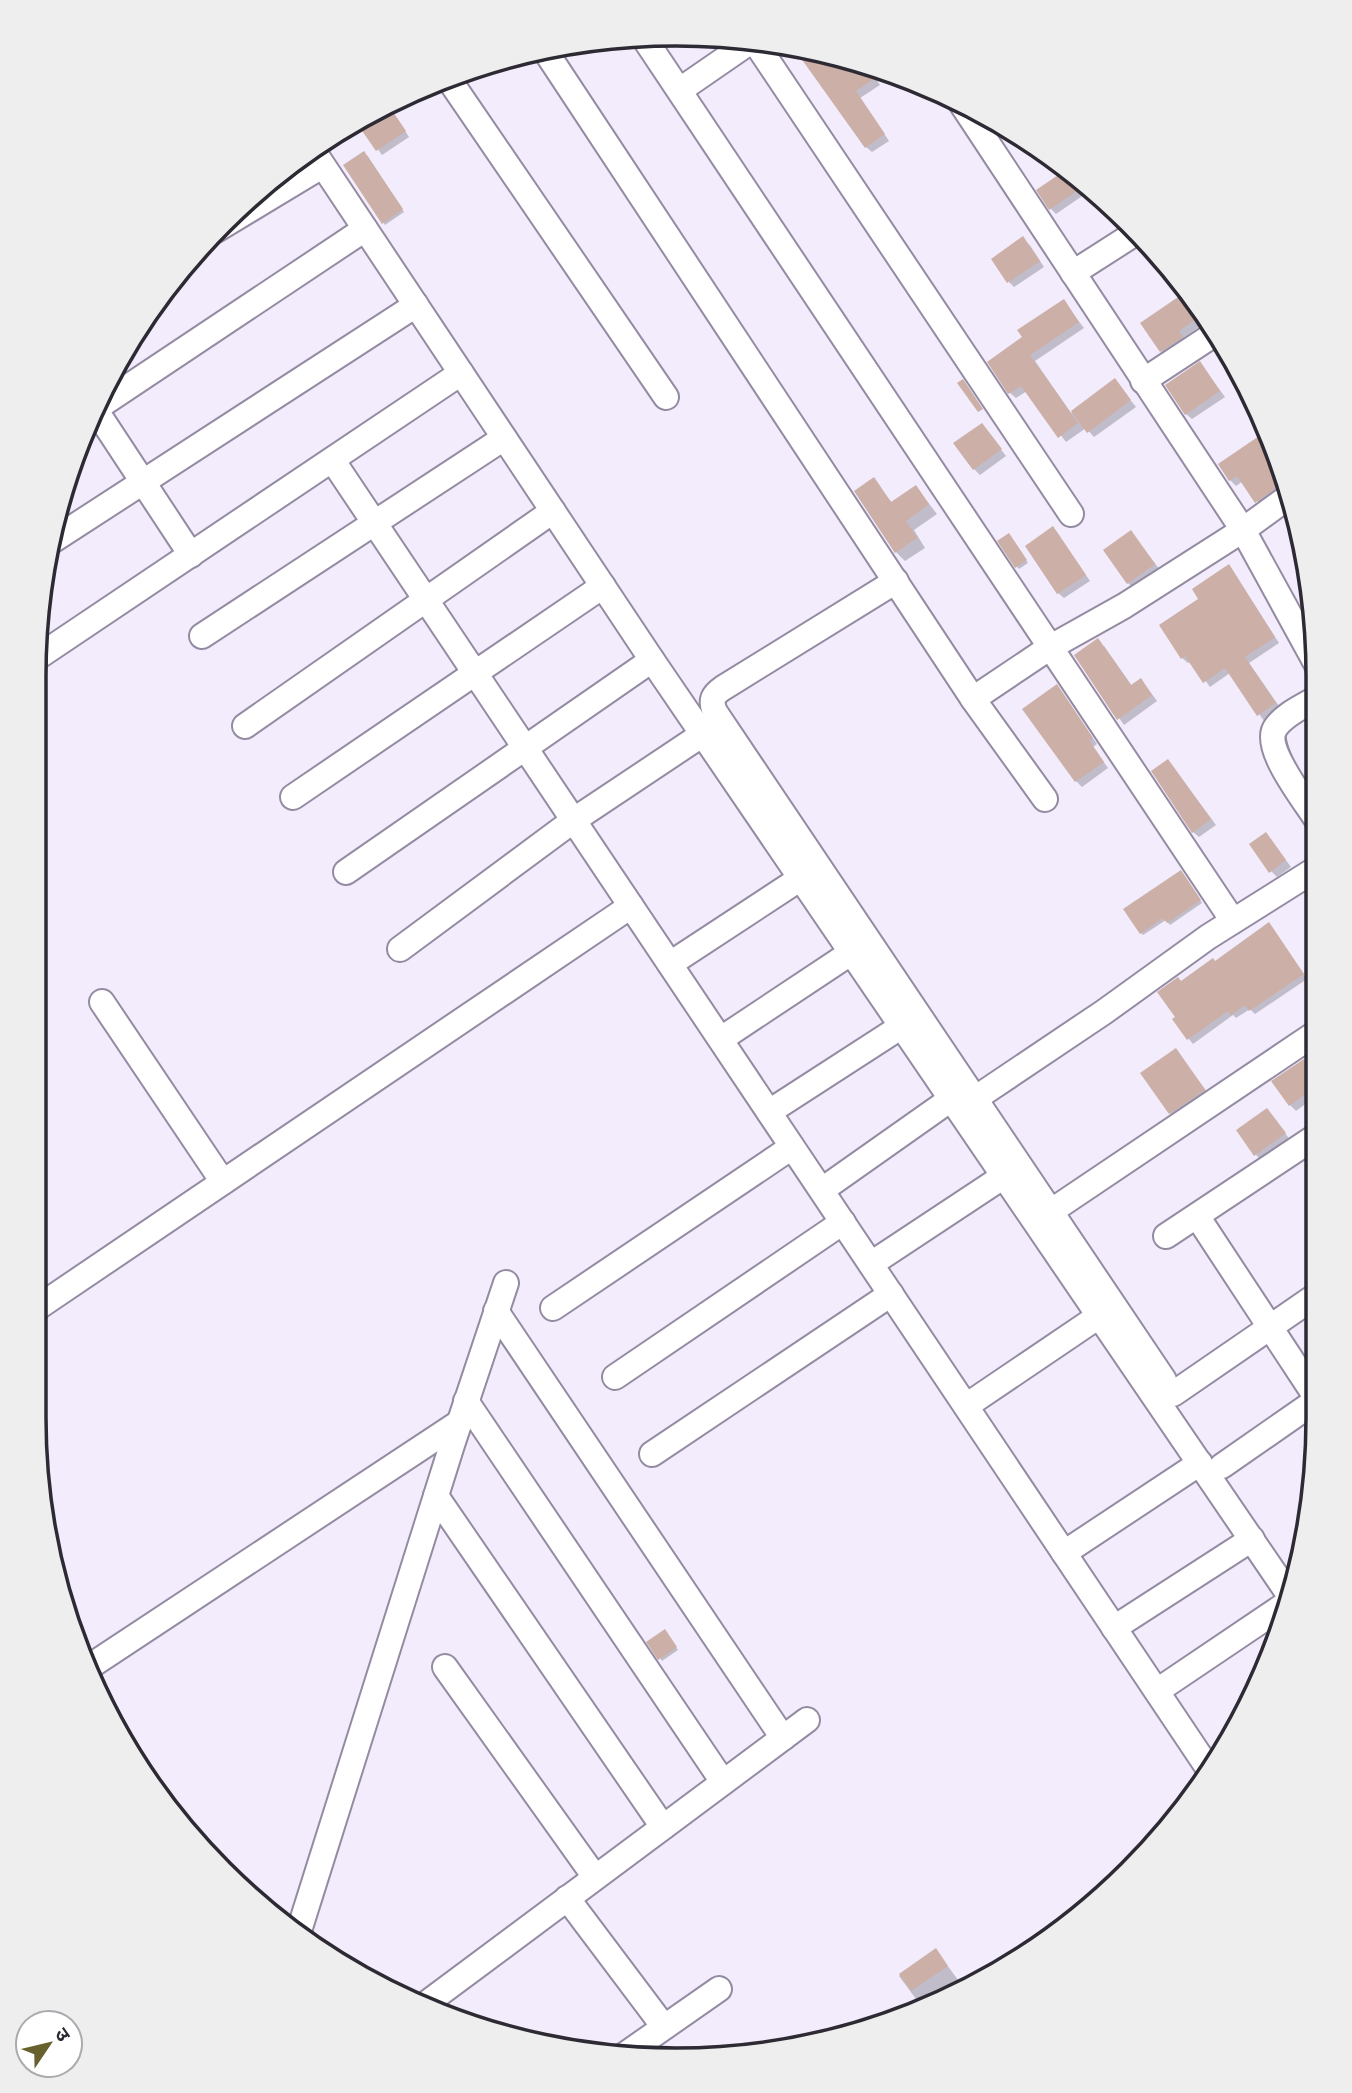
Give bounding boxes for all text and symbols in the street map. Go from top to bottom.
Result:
north arrow [14,2009,84,2079]
text: उ [49,2022,77,2047]

